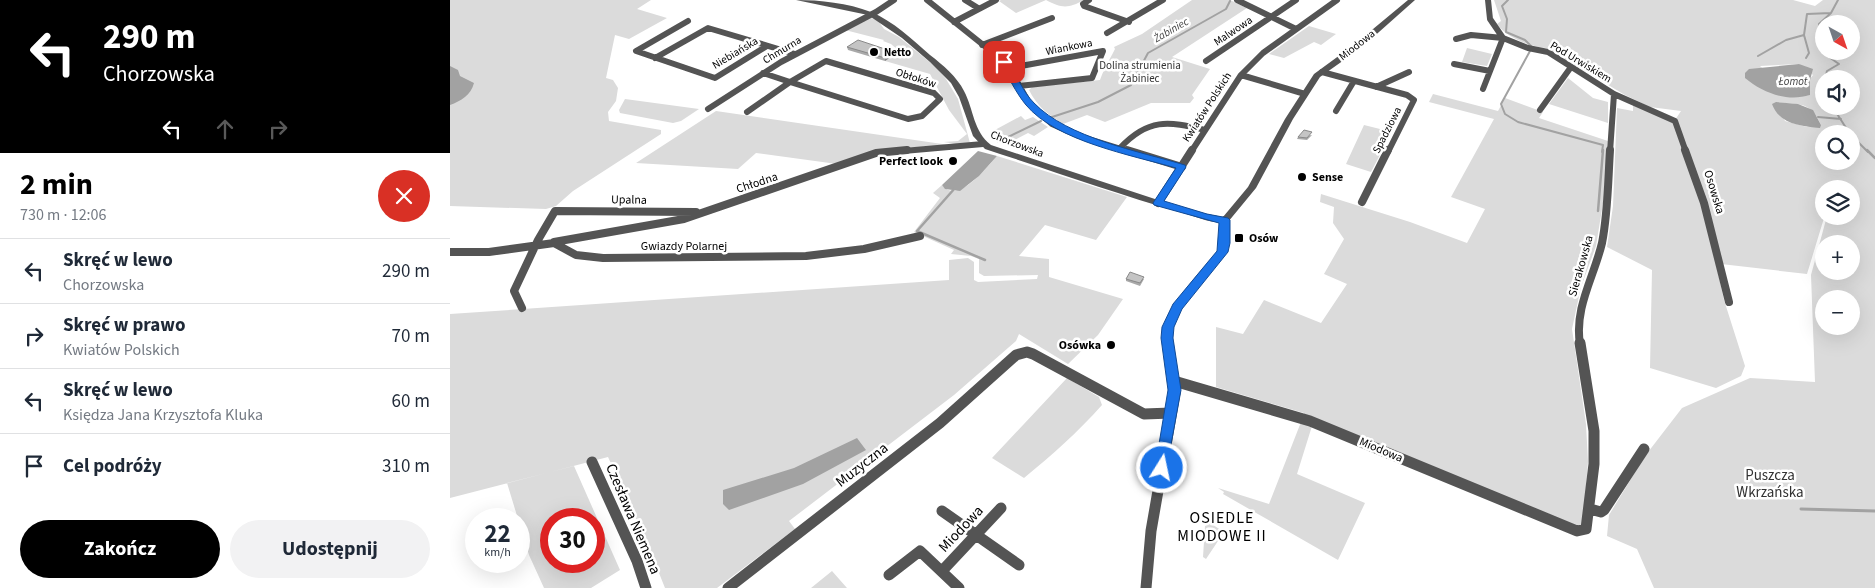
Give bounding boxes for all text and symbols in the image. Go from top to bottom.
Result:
text: 290 m [103,12,195,62]
street label: Malwowa [1211,13,1255,49]
water label: Żabiniec [1150,14,1191,47]
north arrow [1815,15,1860,60]
map controls [1815,15,1860,335]
icon: left [20,20,85,85]
street label: Miodowa [1336,26,1378,64]
street label: Niebiańska [709,33,761,73]
street label: Chmurna [760,33,804,67]
street label: Wiankowa [1044,35,1094,59]
street label: Pod Urwiskiem [1547,38,1615,86]
pin [983,41,1025,83]
place label: Netto [884,45,911,60]
marker: Netto [868,46,880,58]
icon: arrive [990,48,1018,76]
text: Chorzowska [103,58,215,90]
park label: Dolina strumienia Żabiniec [1099,58,1181,86]
street label: Obłoków [894,64,938,92]
street label: Kwiatów Polskich [1179,69,1235,145]
button: sound [1815,70,1860,115]
water label: Łomot [1778,74,1808,89]
street label: Spadziowa [1369,104,1405,156]
icon: left [158,115,186,143]
icon: ahead [211,115,239,143]
icon: right [264,115,292,143]
button: search [1815,125,1860,170]
street label: Chorzowska [988,127,1046,161]
place label: Perfect look [879,153,943,170]
marker: Perfect look [947,155,959,167]
text: 2 min [20,163,93,206]
street label: Chłodna [734,168,780,198]
street label: Osowska [1699,168,1729,216]
place label: Sense [1312,169,1343,186]
button: close [378,170,430,222]
marker: Sense [1296,171,1308,183]
button: layers [1815,180,1860,225]
street label: Upalna [611,191,647,209]
text: 730 m · 12:06 [20,204,107,226]
place label: Osów [1249,230,1279,247]
marker: Osów [1233,232,1245,244]
street label: Sierakowska [1564,233,1598,299]
button: + [1815,235,1860,280]
street label: Gwiazdy Polarnej [641,238,727,255]
text: Skręć w lewo [63,247,173,274]
icon: left [20,257,48,285]
text: 290 m [382,258,430,285]
text: Chorzowska [63,274,144,296]
button: − [1815,290,1860,335]
text: Skręć w prawo [63,312,185,339]
icon: right [20,322,48,350]
text: 70 m [392,323,430,350]
place label: Osówka [1059,337,1101,354]
text: Kwiatów Polskich [63,339,180,361]
marker: Osówka [1105,339,1117,351]
text: Skręć w lewo [63,377,173,404]
icon: left [20,387,48,415]
text: 60 m [392,388,430,415]
text: Księdza Jana Krzysztofa Kluka [63,404,263,426]
street label: Miodowa [1357,433,1405,467]
street label: Muzyczna [831,438,893,492]
position arrow [1135,441,1187,493]
icon: arrive [20,452,48,480]
text: Cel podróży [63,453,162,480]
text: 310 m [382,453,430,480]
street label: Czesława Niemena [600,460,666,578]
park label: Puszcza Wkrzańska [1736,465,1804,503]
street label: Miodowa [934,501,988,557]
district label: OSIEDLE MIODOWE II [1177,507,1267,547]
speed limit sign: 30 [540,508,605,573]
text: 22 [484,516,511,552]
button: Zakończ [20,520,220,578]
button: Udostępnij [230,520,430,578]
text: km/h [484,544,511,561]

